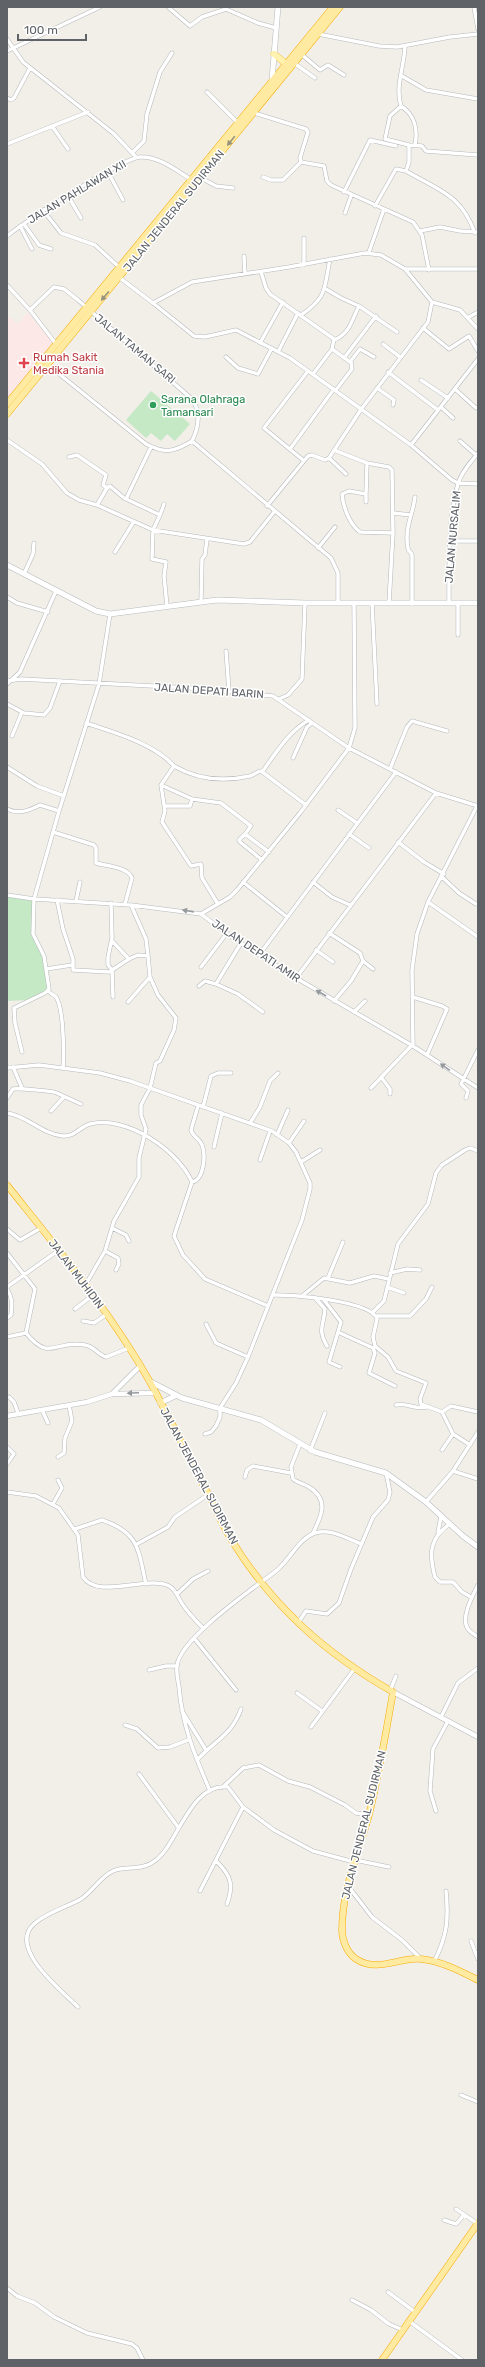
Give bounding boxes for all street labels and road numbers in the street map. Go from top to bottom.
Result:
street label: JALAN JENDERAL SUDIRMAN [121,147,227,275]
street label: JALAN PAHLAWAN XII [25,157,129,227]
street label: JALAN TAMAN SARI [92,311,178,387]
street label: JALAN NURSALIM [442,490,464,584]
street label: JALAN DEPATI BARIN [154,681,264,701]
street label: JALAN DEPATI AMIR [209,917,303,985]
street label: JALAN MUHIDIN [46,1237,106,1311]
street label: JALAN JENDERAL SUDIRMAN [157,1405,241,1547]
street label: JALAN JENDERAL SUDIRMAN [339,1749,389,1901]

